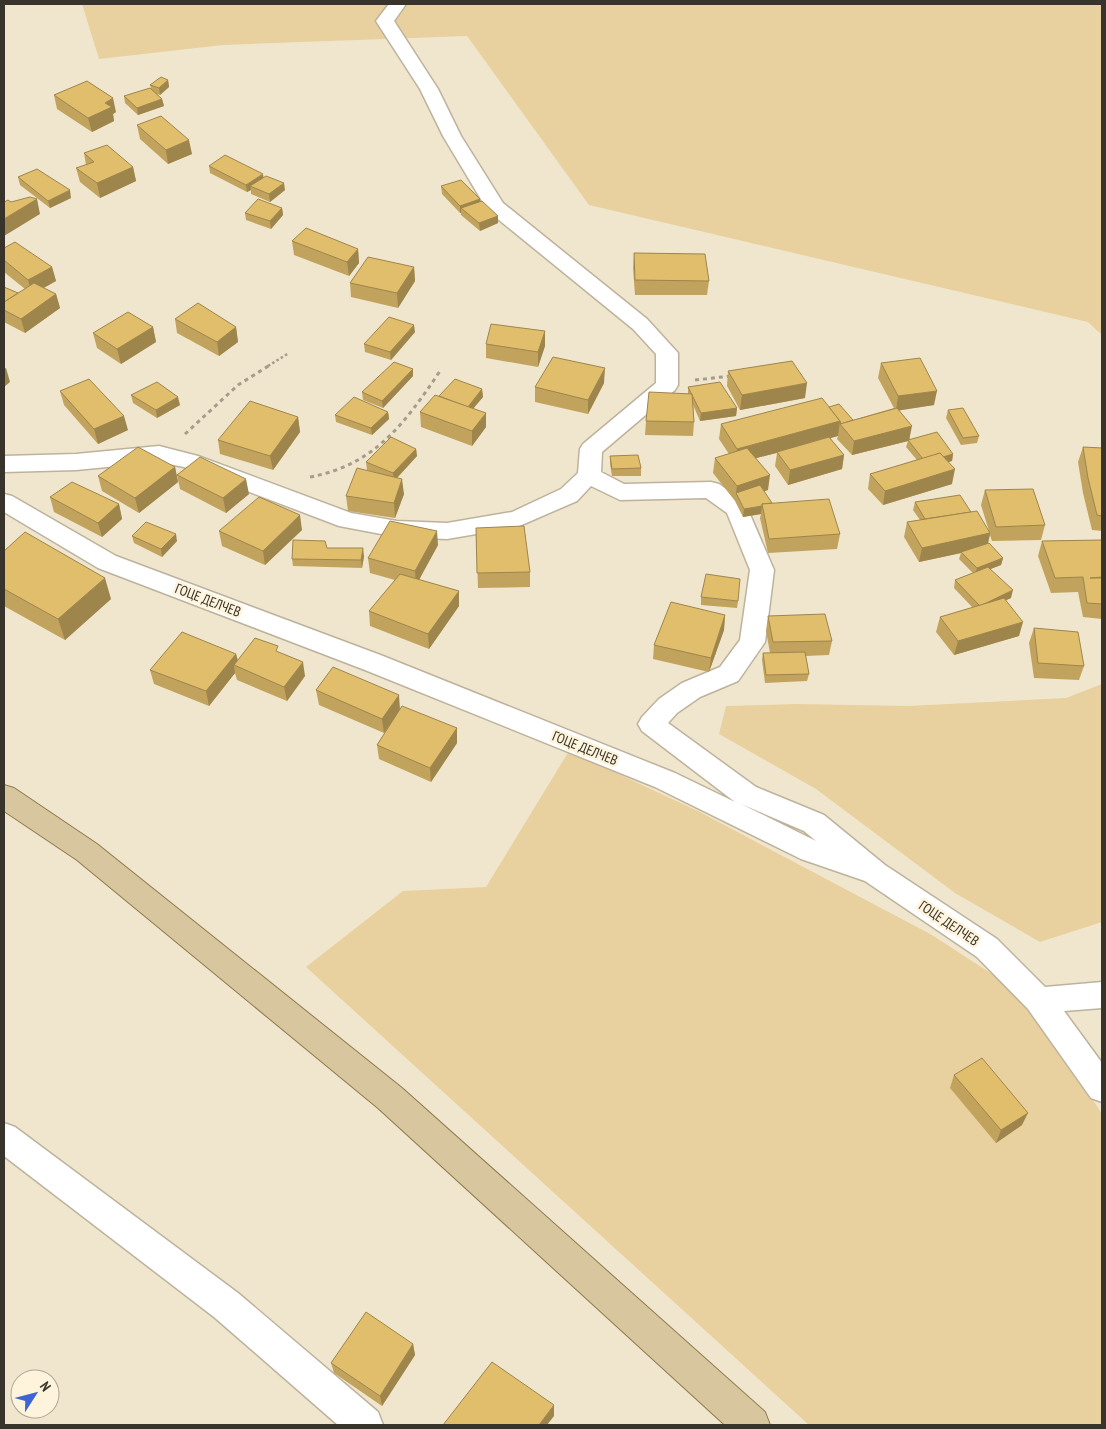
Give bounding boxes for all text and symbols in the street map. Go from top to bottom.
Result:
street label: ГОЦЕ ДЕЛЧЕВ [173,579,243,621]
street label: ГОЦЕ ДЕЛЧЕВ [550,727,620,769]
street label: ГОЦЕ ДЕЛЧЕВ [915,896,983,950]
north arrow [10,1369,60,1419]
text: N [36,1378,55,1395]

